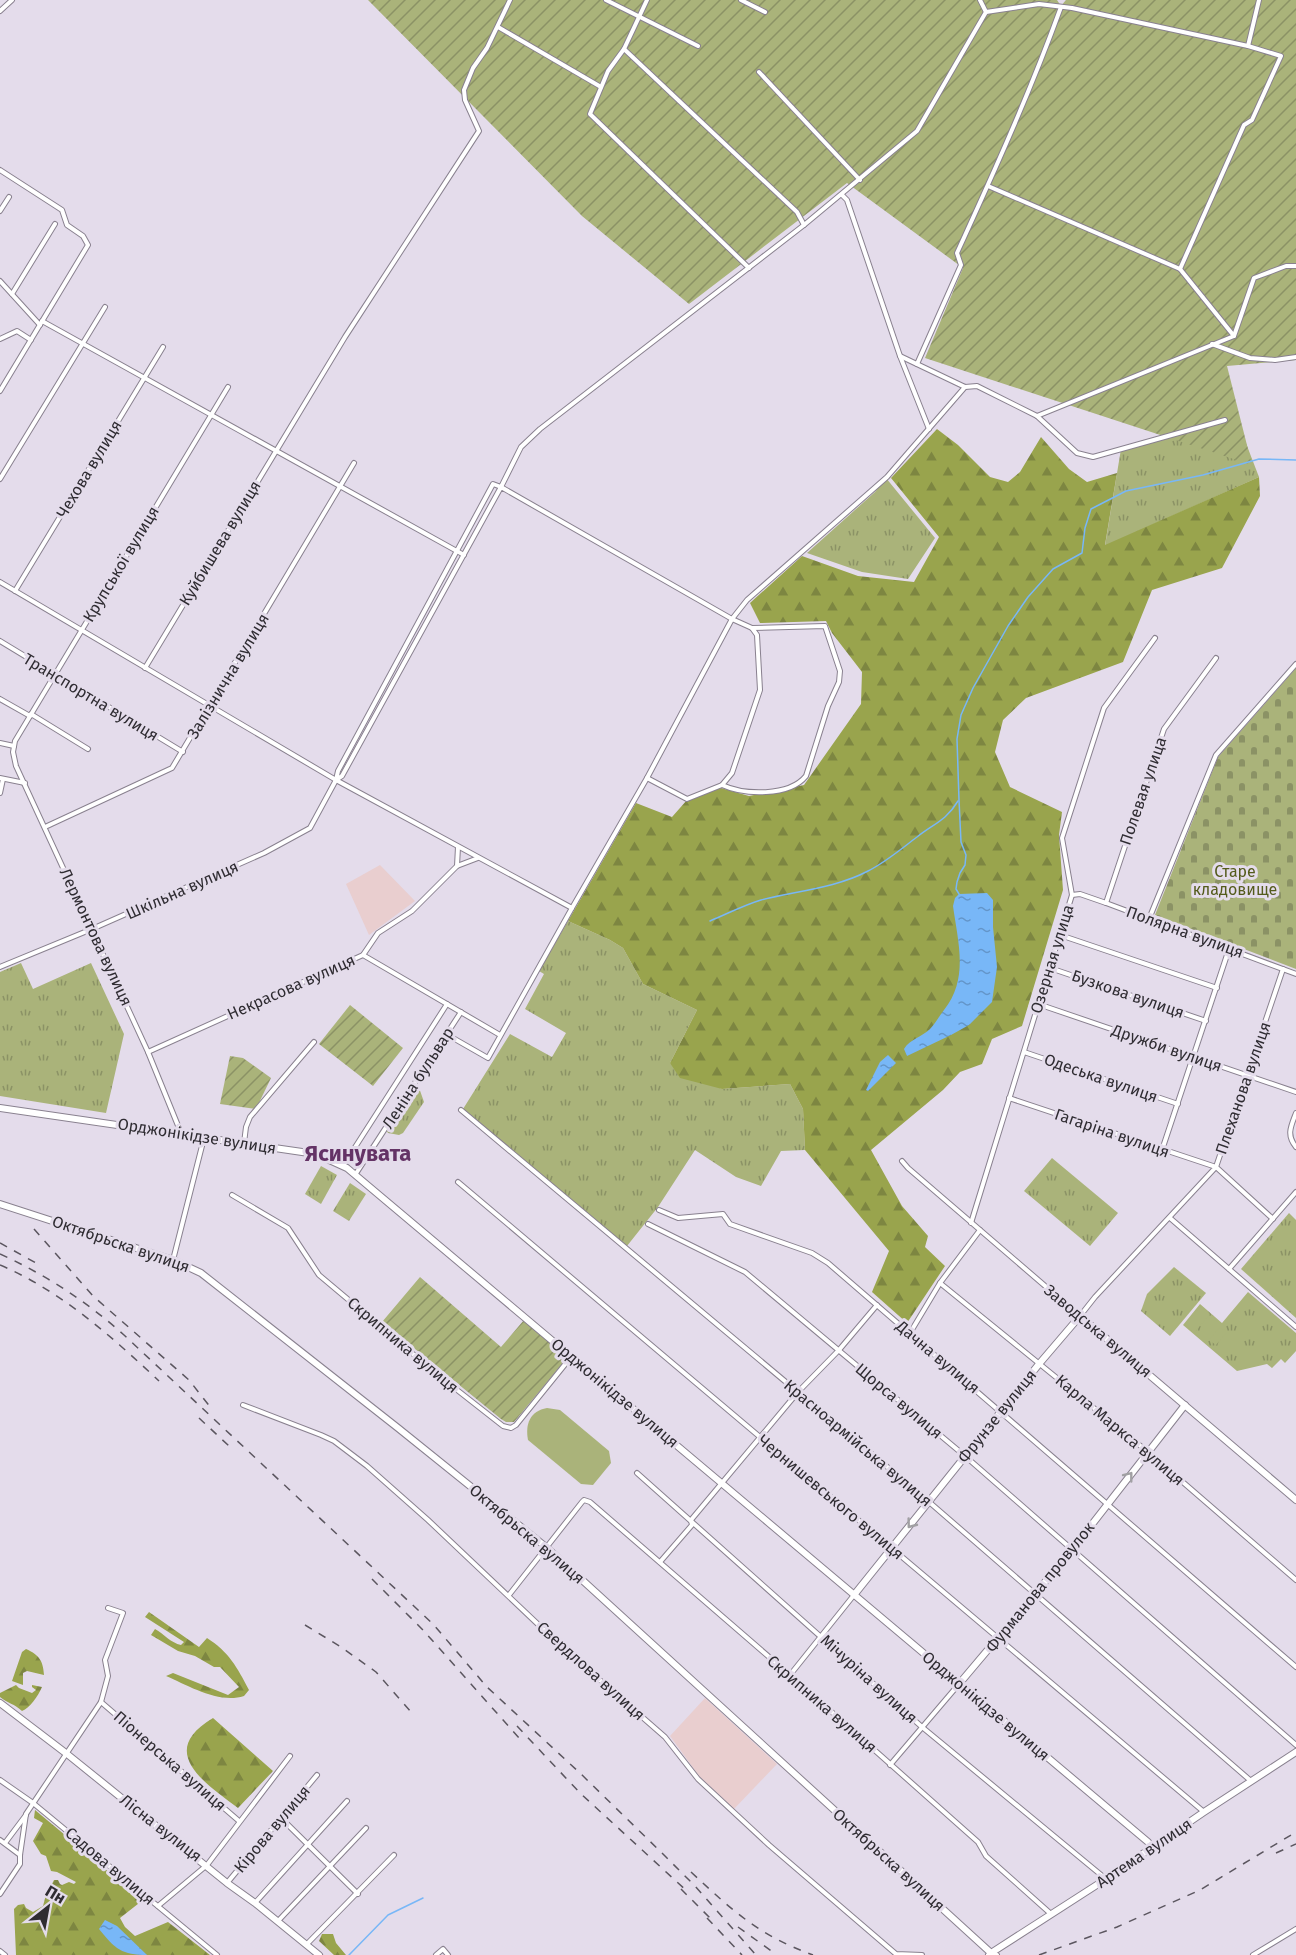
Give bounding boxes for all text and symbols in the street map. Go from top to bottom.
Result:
street label: Чехова вулиця [52,417,126,521]
street label: Куйбишева вулиця [175,477,265,609]
street label: Крупської вулиця [79,503,163,625]
street label: Залізнична вулиця [183,610,273,742]
street label: Транспортна вулиця [20,649,162,745]
street label: Полевая улица [1116,734,1170,848]
street label: Шкільна вулиця [123,857,241,923]
park label: Старе кладовище [1193,862,1277,899]
street label: Лермонтова вулиця [56,865,136,1009]
street label: Озерная улица [1026,902,1078,1016]
street label: Полярна вулиця [1124,902,1246,962]
street label: Некрасова вулиця [224,950,358,1024]
street label: Бузкова вулиця [1069,966,1187,1022]
street label: Плеханова вулиця [1211,1019,1275,1157]
street label: Дружби вулиця [1109,1020,1225,1076]
street label: Леніна бульвар [378,1024,458,1132]
street label: Одеська вулиця [1042,1050,1160,1106]
street label: Гагаріна вулиця [1052,1104,1172,1162]
street label: Орджонікідзе вулиця [116,1114,278,1158]
district label: Ясинувата [305,1140,411,1167]
street label: Октябрьска вулиця [50,1212,192,1276]
street label: Заводська вулиця [1040,1281,1156,1381]
street label: Скрипника вулиця [344,1293,462,1397]
street label: Дачна вулиця [892,1316,984,1397]
street label: Орджонікідзе вулиця [548,1334,682,1452]
street label: Щорса вулиця [852,1359,946,1443]
street label: Фрунзе вулиця [954,1366,1040,1466]
street label: Карла Маркса вулиця [1052,1371,1188,1489]
street label: Красноармійська вулиця [780,1376,936,1510]
street label: Чернишевського вулиця [754,1430,908,1564]
one-way arrow [1122,1472,1133,1483]
street label: Октябрьска вулиця [466,1480,588,1588]
one-way arrow [907,1517,918,1528]
street label: Фурманова провулок [982,1517,1099,1656]
street label: Свердлова вулиця [533,1618,649,1724]
street label: Мічуріна вулиця [817,1631,921,1727]
street label: Орджонікідзе вулиця [919,1647,1053,1765]
street label: Скрипника вулиця [763,1651,881,1757]
street label: Піонерська вулиця [110,1707,230,1815]
street label: Кірова вулиця [230,1781,314,1877]
street label: Лісна вулиця [116,1790,206,1866]
street label: Октябрьска вулиця [829,1805,949,1915]
street label: Артема вулиця [1093,1814,1195,1892]
street label: Садова вулиця [61,1823,159,1909]
north arrow [18,1877,78,1937]
text: Пн [42,1881,69,1908]

